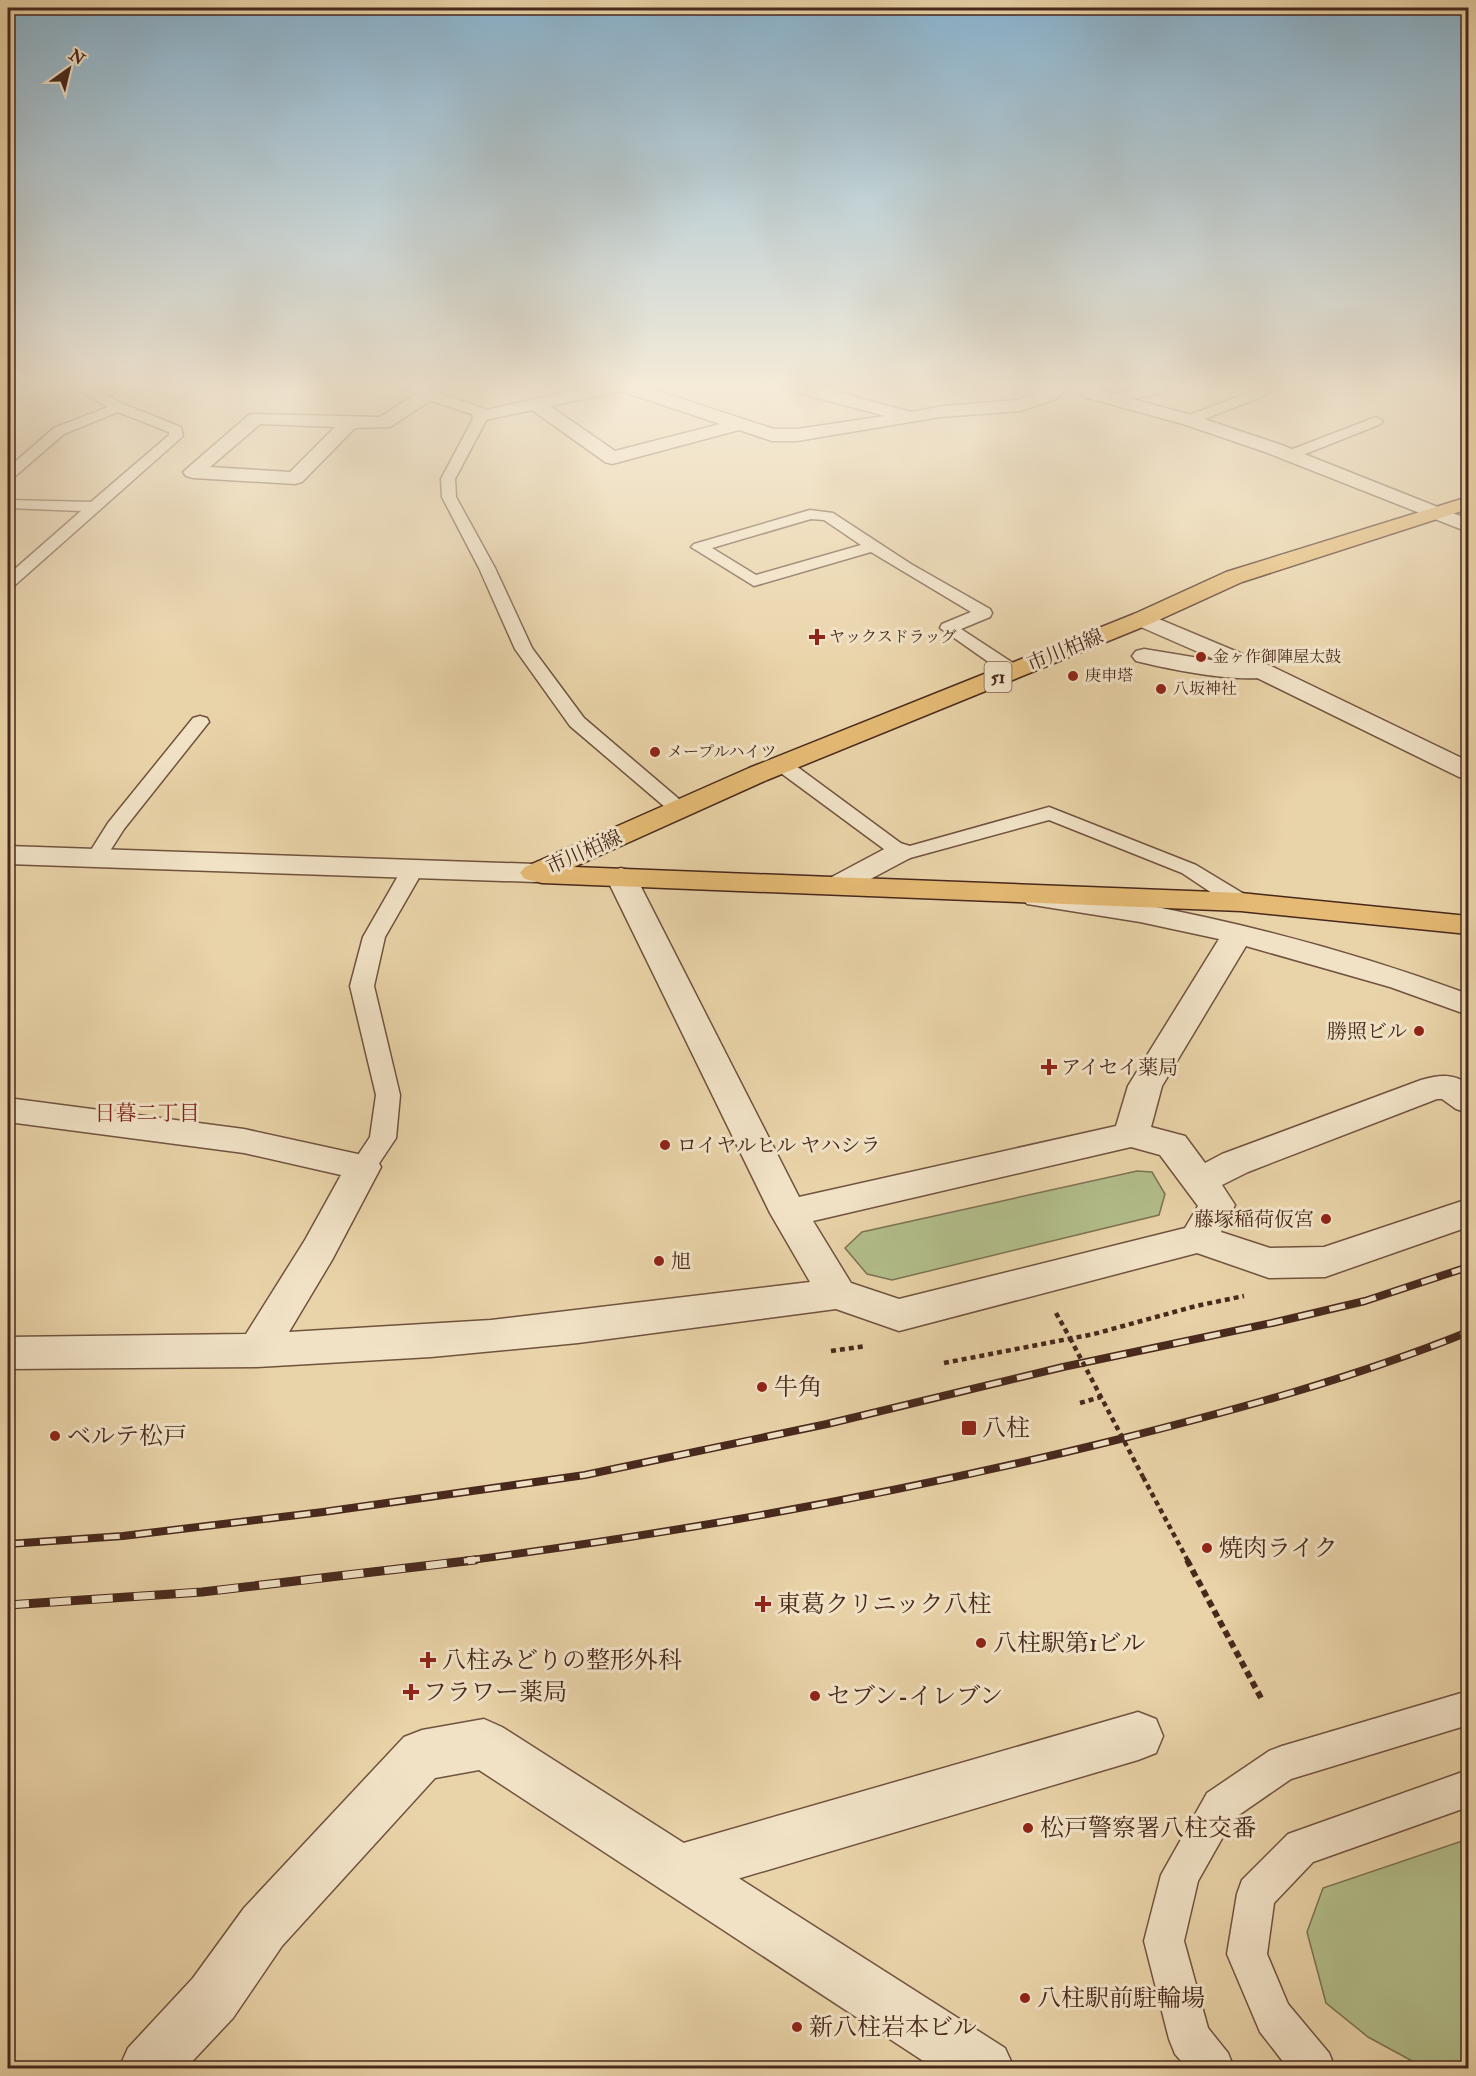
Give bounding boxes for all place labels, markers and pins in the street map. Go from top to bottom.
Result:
place label: ヤックスドラッグ [829,627,957,647]
marker: ヤックスドラッグ [810,630,824,644]
place label: 金ヶ作御陣屋太鼓 [1213,647,1341,667]
marker: 金ヶ作御陣屋太鼓 [1194,650,1208,664]
place label: 庚申塔 [1085,666,1133,686]
marker: 庚申塔 [1066,669,1080,683]
place label: 八坂神社 [1173,679,1237,699]
marker: 八坂神社 [1154,682,1168,696]
place label: メープルハイツ [667,742,776,762]
marker: メープルハイツ [648,745,662,759]
place label: 勝照ビル [1327,1019,1407,1044]
marker: 勝照ビル [1412,1024,1426,1038]
place label: アイセイ薬局 [1061,1055,1178,1080]
marker: アイセイ薬局 [1042,1060,1056,1074]
place label: ロイヤルヒル ヤハシラ [677,1133,880,1158]
marker: ロイヤルヒル ヤハシラ [658,1138,672,1152]
place label: 藤塚稲荷仮宮 [1194,1207,1314,1232]
marker: 藤塚稲荷仮宮 [1319,1212,1333,1226]
place label: 旭 [671,1249,691,1274]
marker: 旭 [652,1254,666,1268]
place label: 牛角 [774,1372,822,1403]
marker: 牛角 [755,1380,769,1394]
place label: 八柱 [982,1413,1030,1444]
marker: 八柱 [960,1419,978,1437]
place label: ベルテ松戸 [67,1421,187,1452]
marker: ベルテ松戸 [48,1429,62,1443]
place label: 焼肉ライク [1219,1533,1338,1564]
marker: 焼肉ライク [1200,1541,1214,1555]
place label: 東葛クリニック八柱 [777,1589,992,1620]
marker: 東葛クリニック八柱 [754,1595,772,1613]
place label: 八柱駅第1ビル [993,1628,1146,1659]
marker: 八柱駅第1ビル [974,1636,988,1650]
place label: 八柱みどりの整形外科 [442,1645,682,1676]
marker: 八柱みどりの整形外科 [419,1651,437,1669]
place label: フラワー薬局 [423,1677,567,1708]
place label: セブン-イレブン [827,1681,1003,1712]
marker: フラワー薬局 [404,1685,418,1699]
marker: セブン-イレブン [808,1689,822,1703]
place label: 松戸警察署八柱交番 [1040,1813,1256,1844]
marker: 松戸警察署八柱交番 [1021,1821,1035,1835]
place label: 八柱駅前駐輪場 [1037,1983,1205,2014]
marker: 八柱駅前駐輪場 [1018,1991,1032,2005]
place label: 新八柱岩本ビル [809,2012,977,2043]
marker: 新八柱岩本ビル [790,2020,804,2034]

